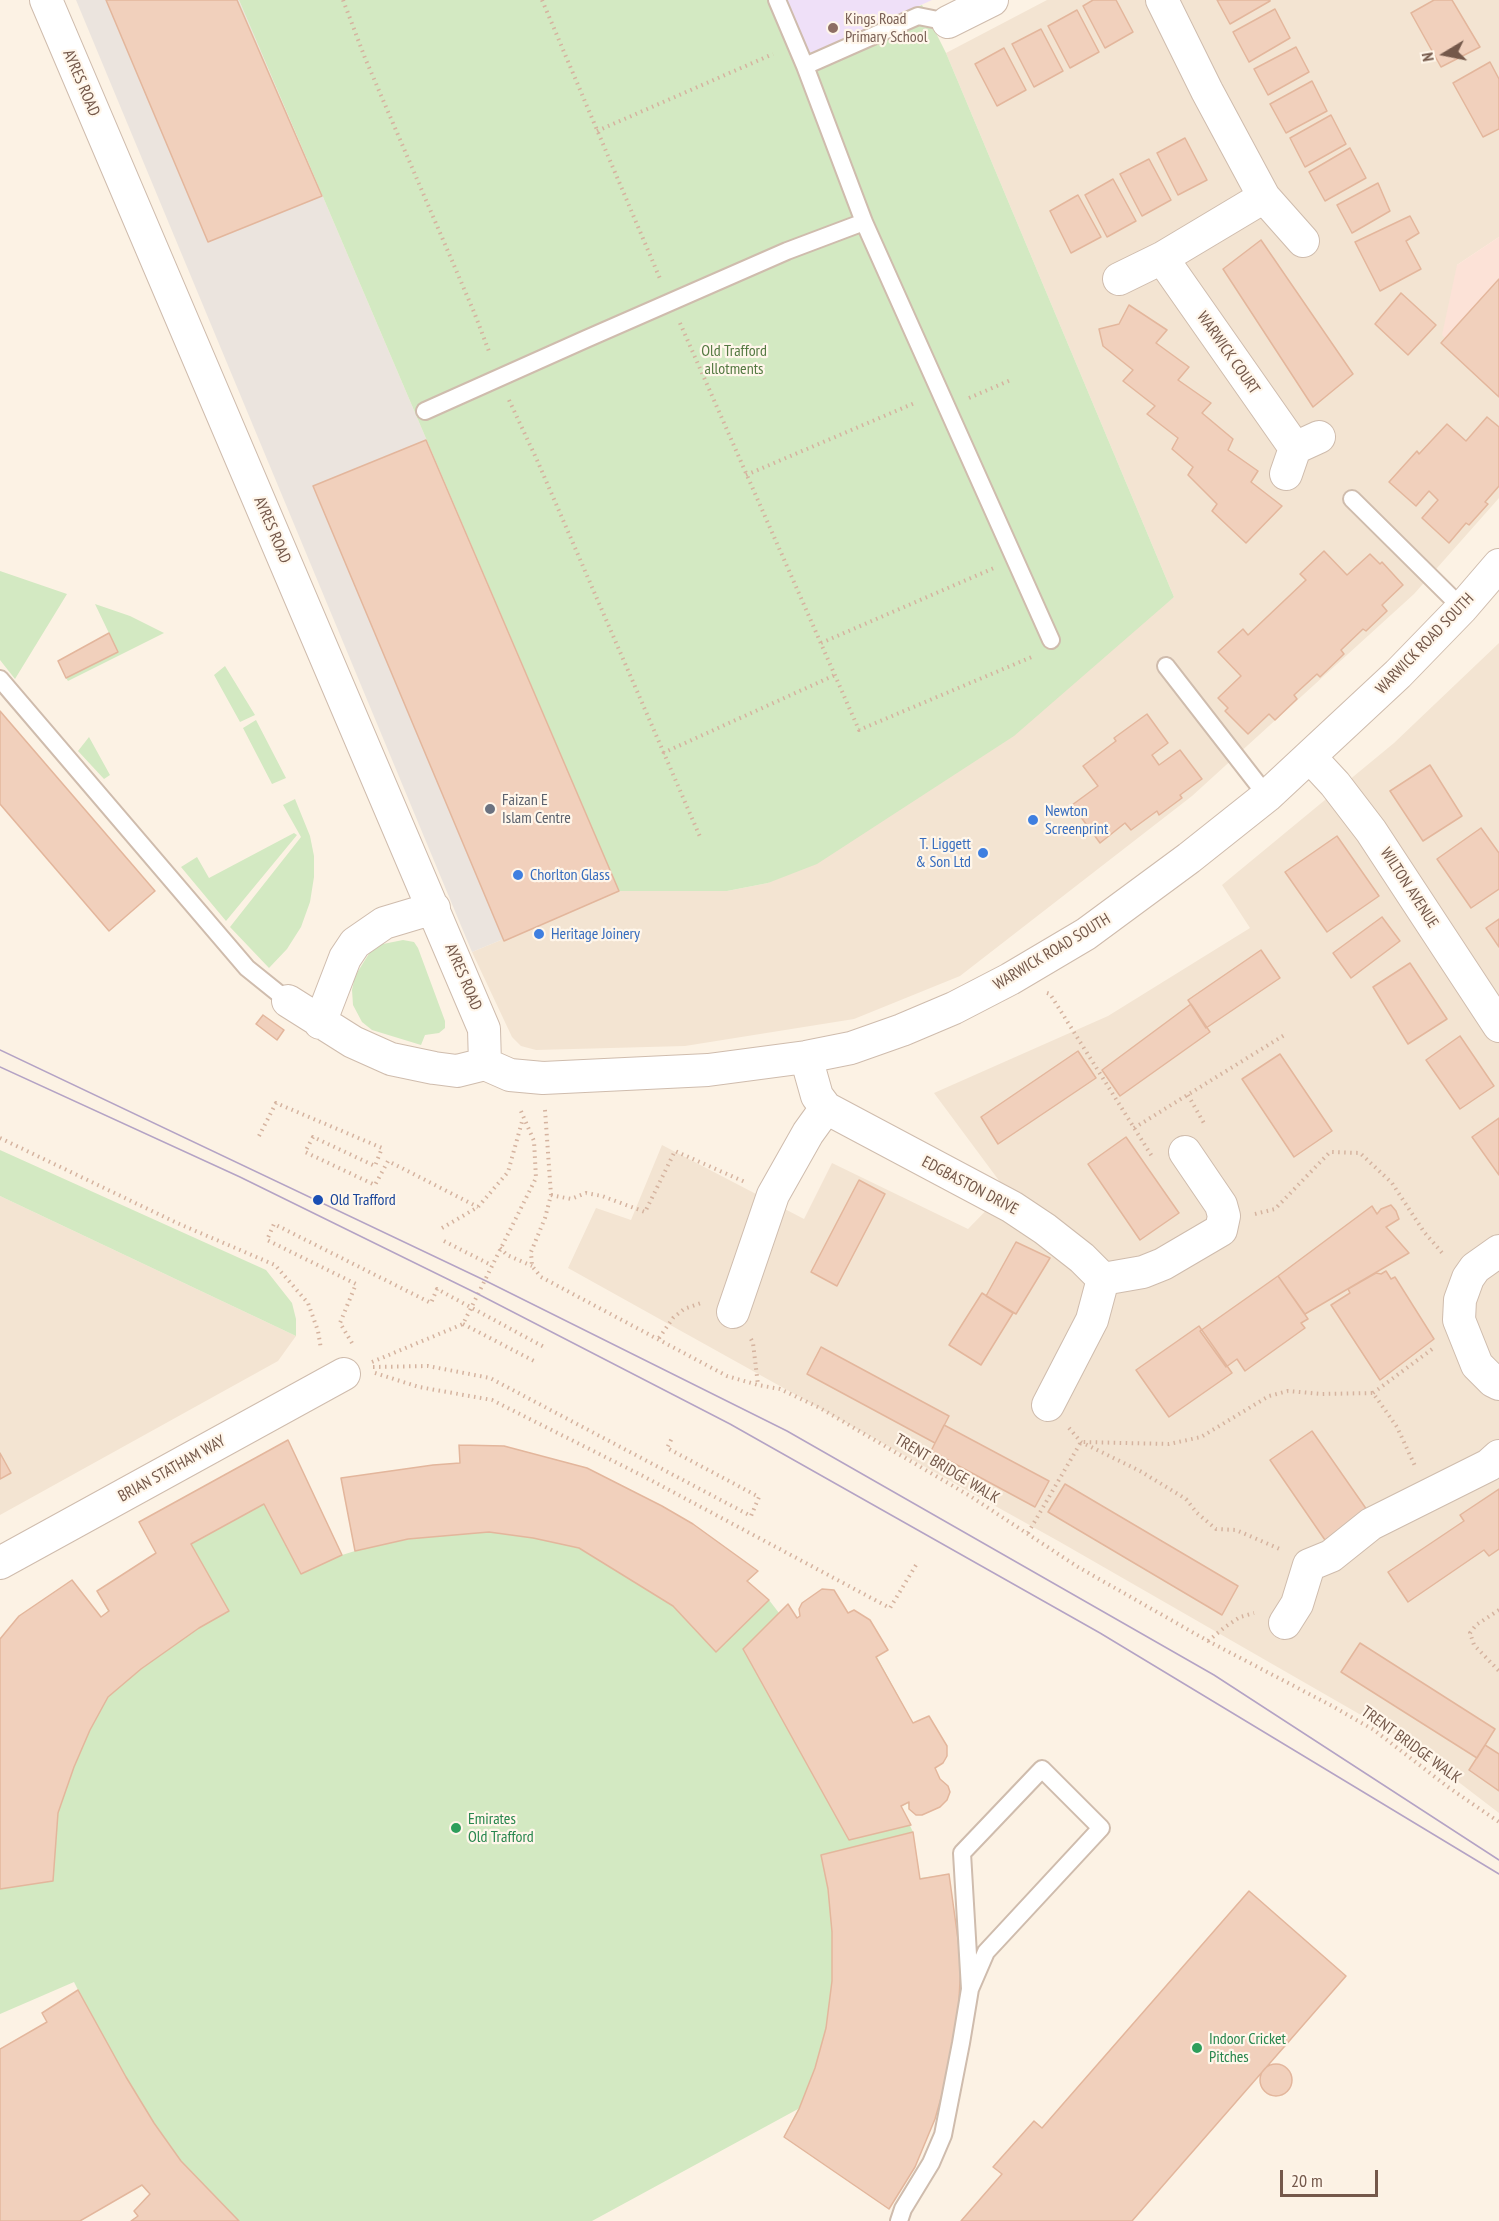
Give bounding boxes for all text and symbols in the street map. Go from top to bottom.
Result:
place label: Kings Road Primary School [845,9,927,47]
marker: Kings Road Primary School [826,21,840,35]
north arrow [1415,24,1475,84]
street label: AYRES ROAD [58,47,104,119]
text: N [1417,51,1438,63]
street label: WARWICK COURT [1193,308,1263,398]
park label: Old Trafford allotments [701,341,767,379]
street label: AYRES ROAD [249,494,295,566]
street label: WARWICK ROAD SOUTH [1372,590,1478,698]
place label: Faizan E Islam Centre [502,790,571,828]
place label: Newton Screenprint [1045,801,1108,839]
marker: Faizan E Islam Centre [483,802,497,816]
marker: Newton Screenprint [1026,813,1040,827]
place label: T. Liggett & Son Ltd [916,834,971,872]
street label: WILTON AVENUE [1376,844,1442,932]
marker: T. Liggett & Son Ltd [976,846,990,860]
place label: Chorlton Glass [530,865,610,885]
marker: Chorlton Glass [511,868,525,882]
street label: WARWICK ROAD SOUTH [990,910,1114,994]
place label: Heritage Joinery [551,924,640,944]
marker: Heritage Joinery [532,927,546,941]
street label: AYRES ROAD [440,941,486,1013]
street label: EDGBASTON DRIVE [918,1153,1022,1219]
place label: Old Trafford [330,1190,396,1210]
marker: Old Trafford [311,1193,325,1207]
street label: TRENT BRIDGE WALK [891,1430,1003,1508]
street label: BRIAN STATHAM WAY [115,1432,229,1506]
street label: TRENT BRIDGE WALK [1357,1702,1465,1788]
place label: Emirates Old Trafford [468,1809,534,1847]
marker: Emirates Old Trafford [449,1821,463,1835]
place label: Indoor Cricket Pitches [1209,2029,1286,2067]
marker: Indoor Cricket Pitches [1190,2041,1204,2055]
scale bar [1283,2158,1380,2196]
text: 20 m [1291,2169,1323,2192]

